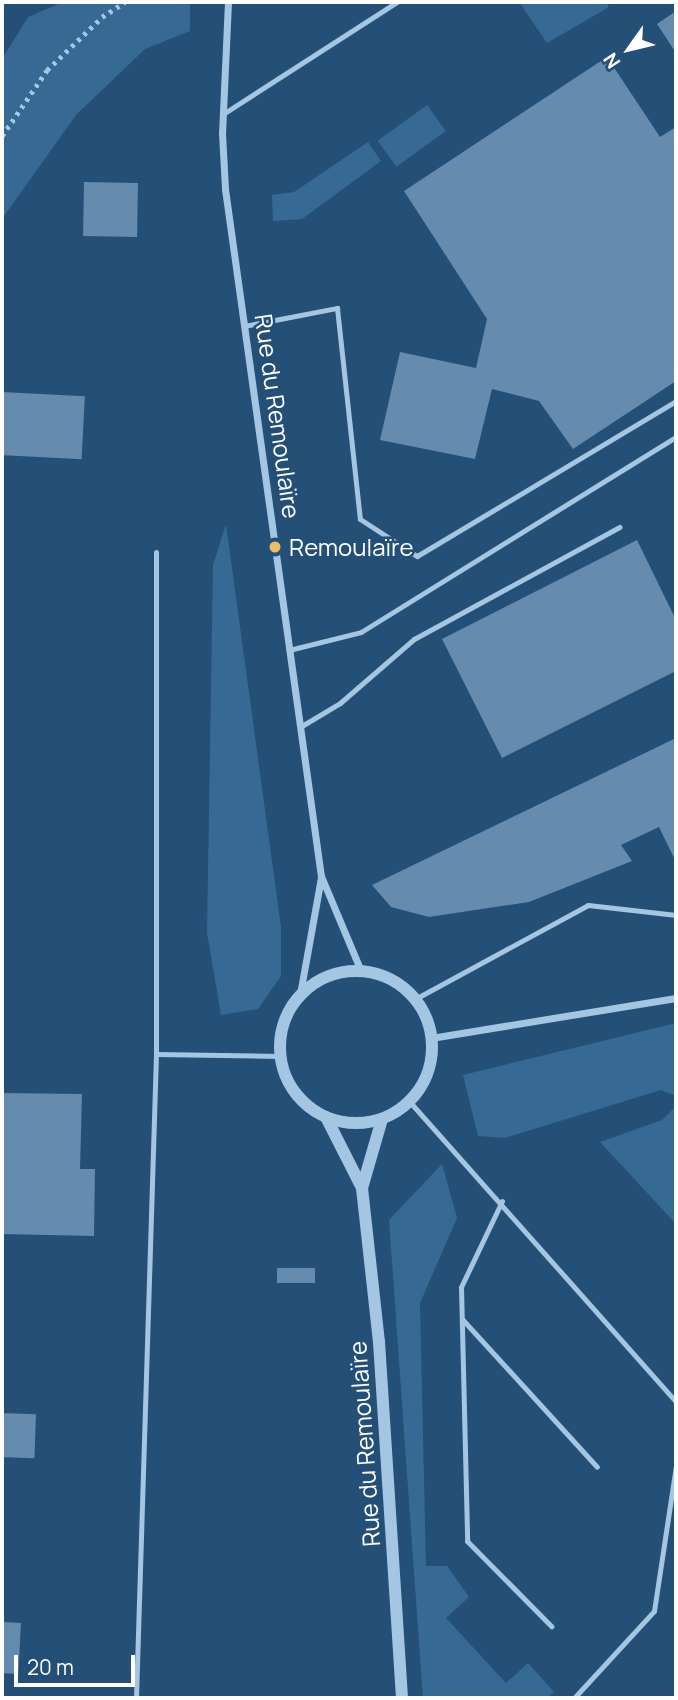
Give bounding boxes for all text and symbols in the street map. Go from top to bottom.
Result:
north arrow [594,14,664,84]
text: N [597,48,626,74]
street label: Rue du Remoulaïre [249,312,307,520]
place label: Remoulaïre [289,533,414,561]
marker: Remoulaïre [267,539,283,555]
street label: Rue du Remoulaïre [342,1340,386,1548]
scale bar [18,1640,138,1684]
text: 20 m [27,1653,74,1681]

